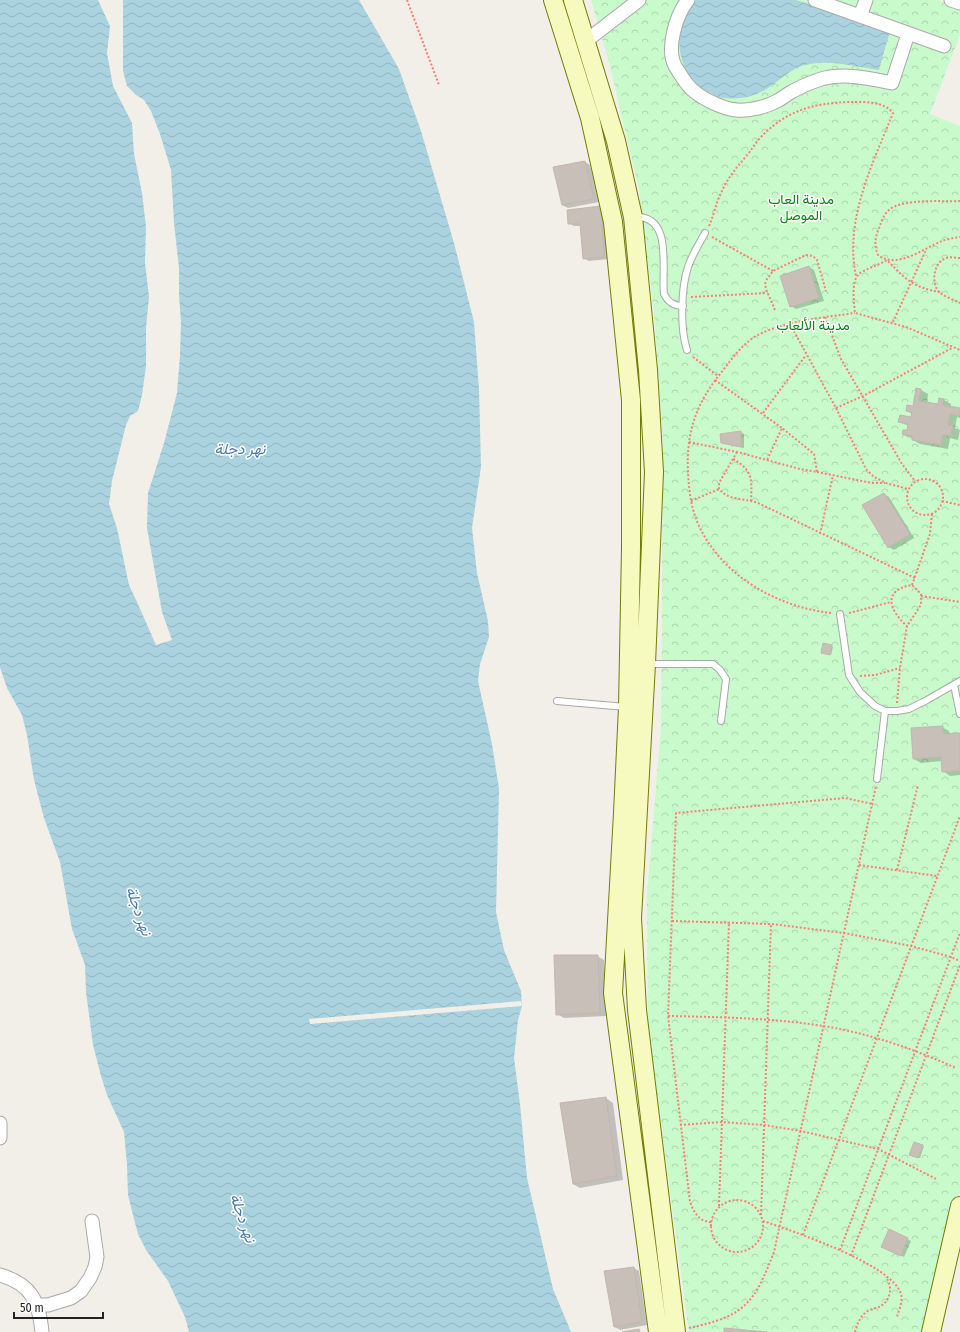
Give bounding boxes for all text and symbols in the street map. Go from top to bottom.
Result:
park label: مدينة العاب الموصل [768,191,834,224]
park label: مدينة الألعاب [776,317,850,334]
water label: نهر دجلة [215,440,266,458]
water label: نهر دجلة [122,884,156,939]
water label: نهر دجلة [226,1191,260,1246]
scale bar [14,1294,103,1320]
text: 50 m [20,1301,44,1315]

